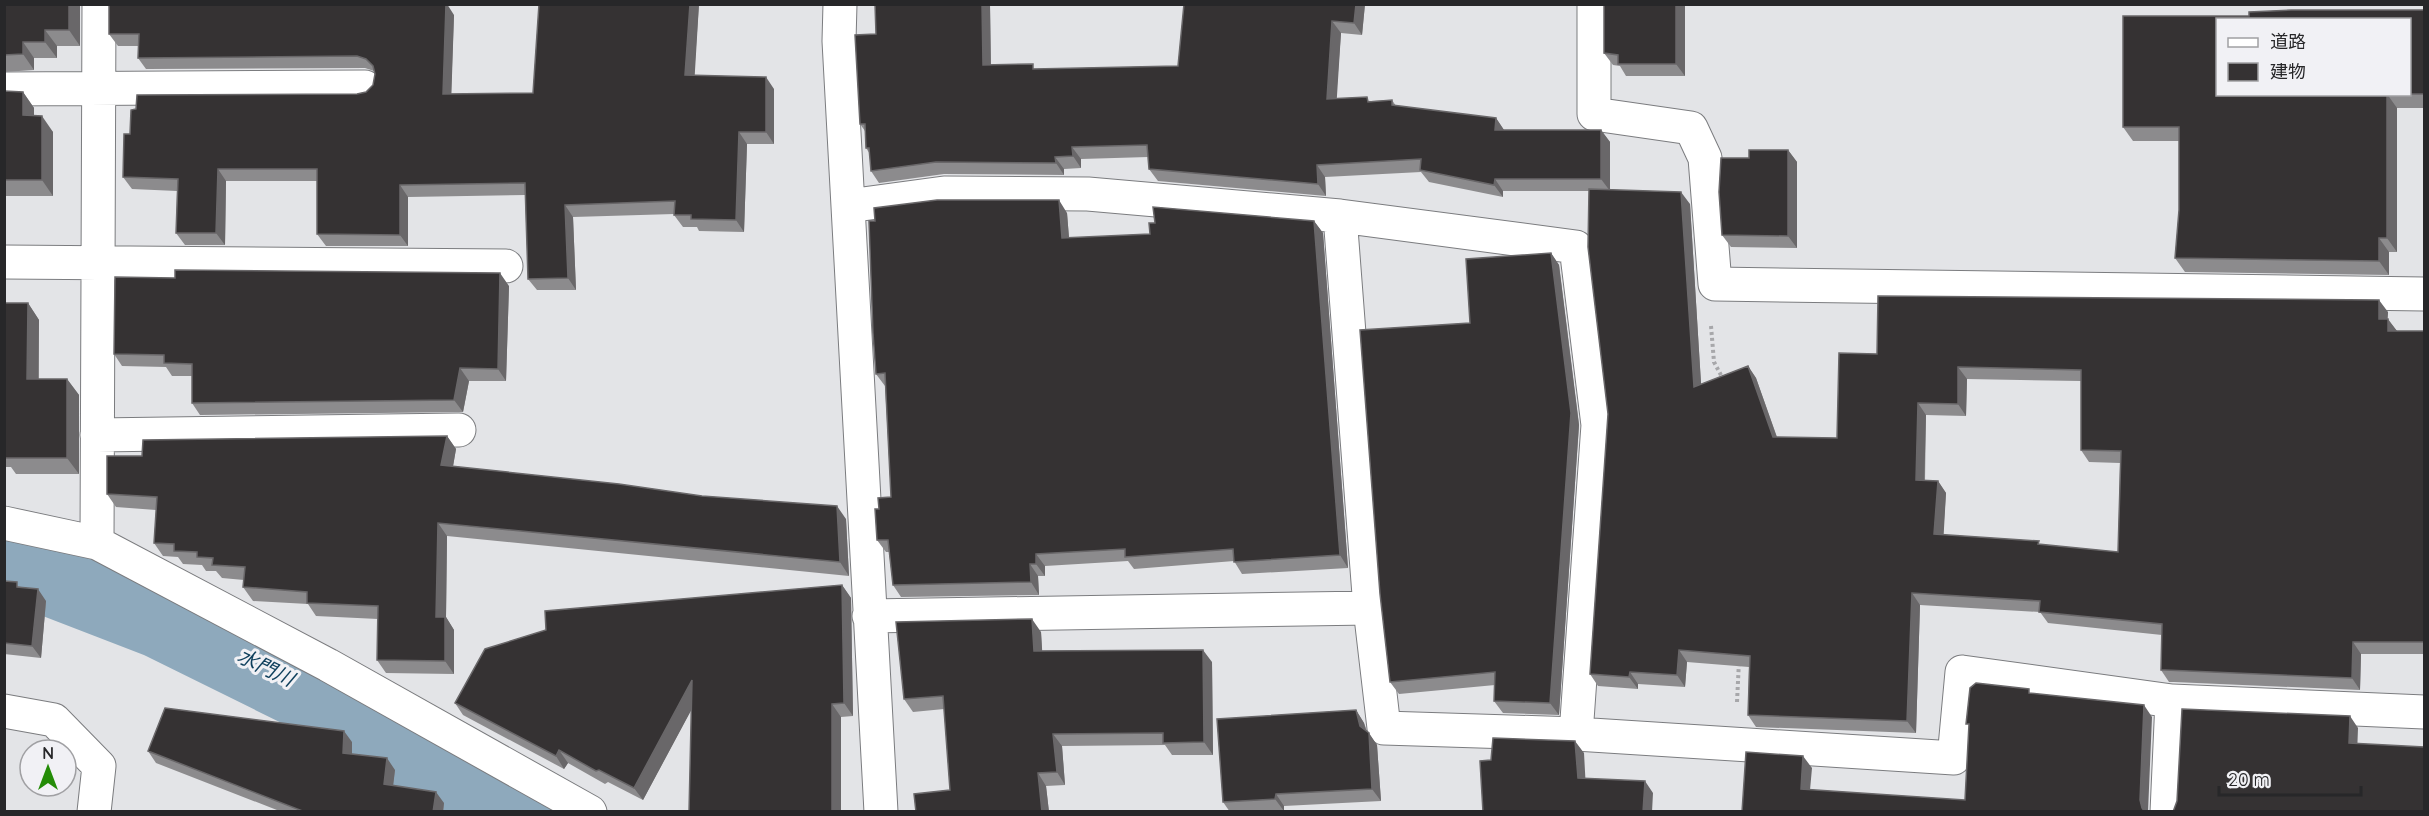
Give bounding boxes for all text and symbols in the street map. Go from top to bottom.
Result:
legend [2216,18,2411,96]
text: 道路 [2270,30,2306,53]
text: 建物 [2270,60,2306,83]
water label: 水門川 [234,643,300,692]
north arrow [18,738,78,798]
text: N [42,743,54,763]
scale bar [2219,759,2362,797]
text: 20 m [2228,768,2270,791]

